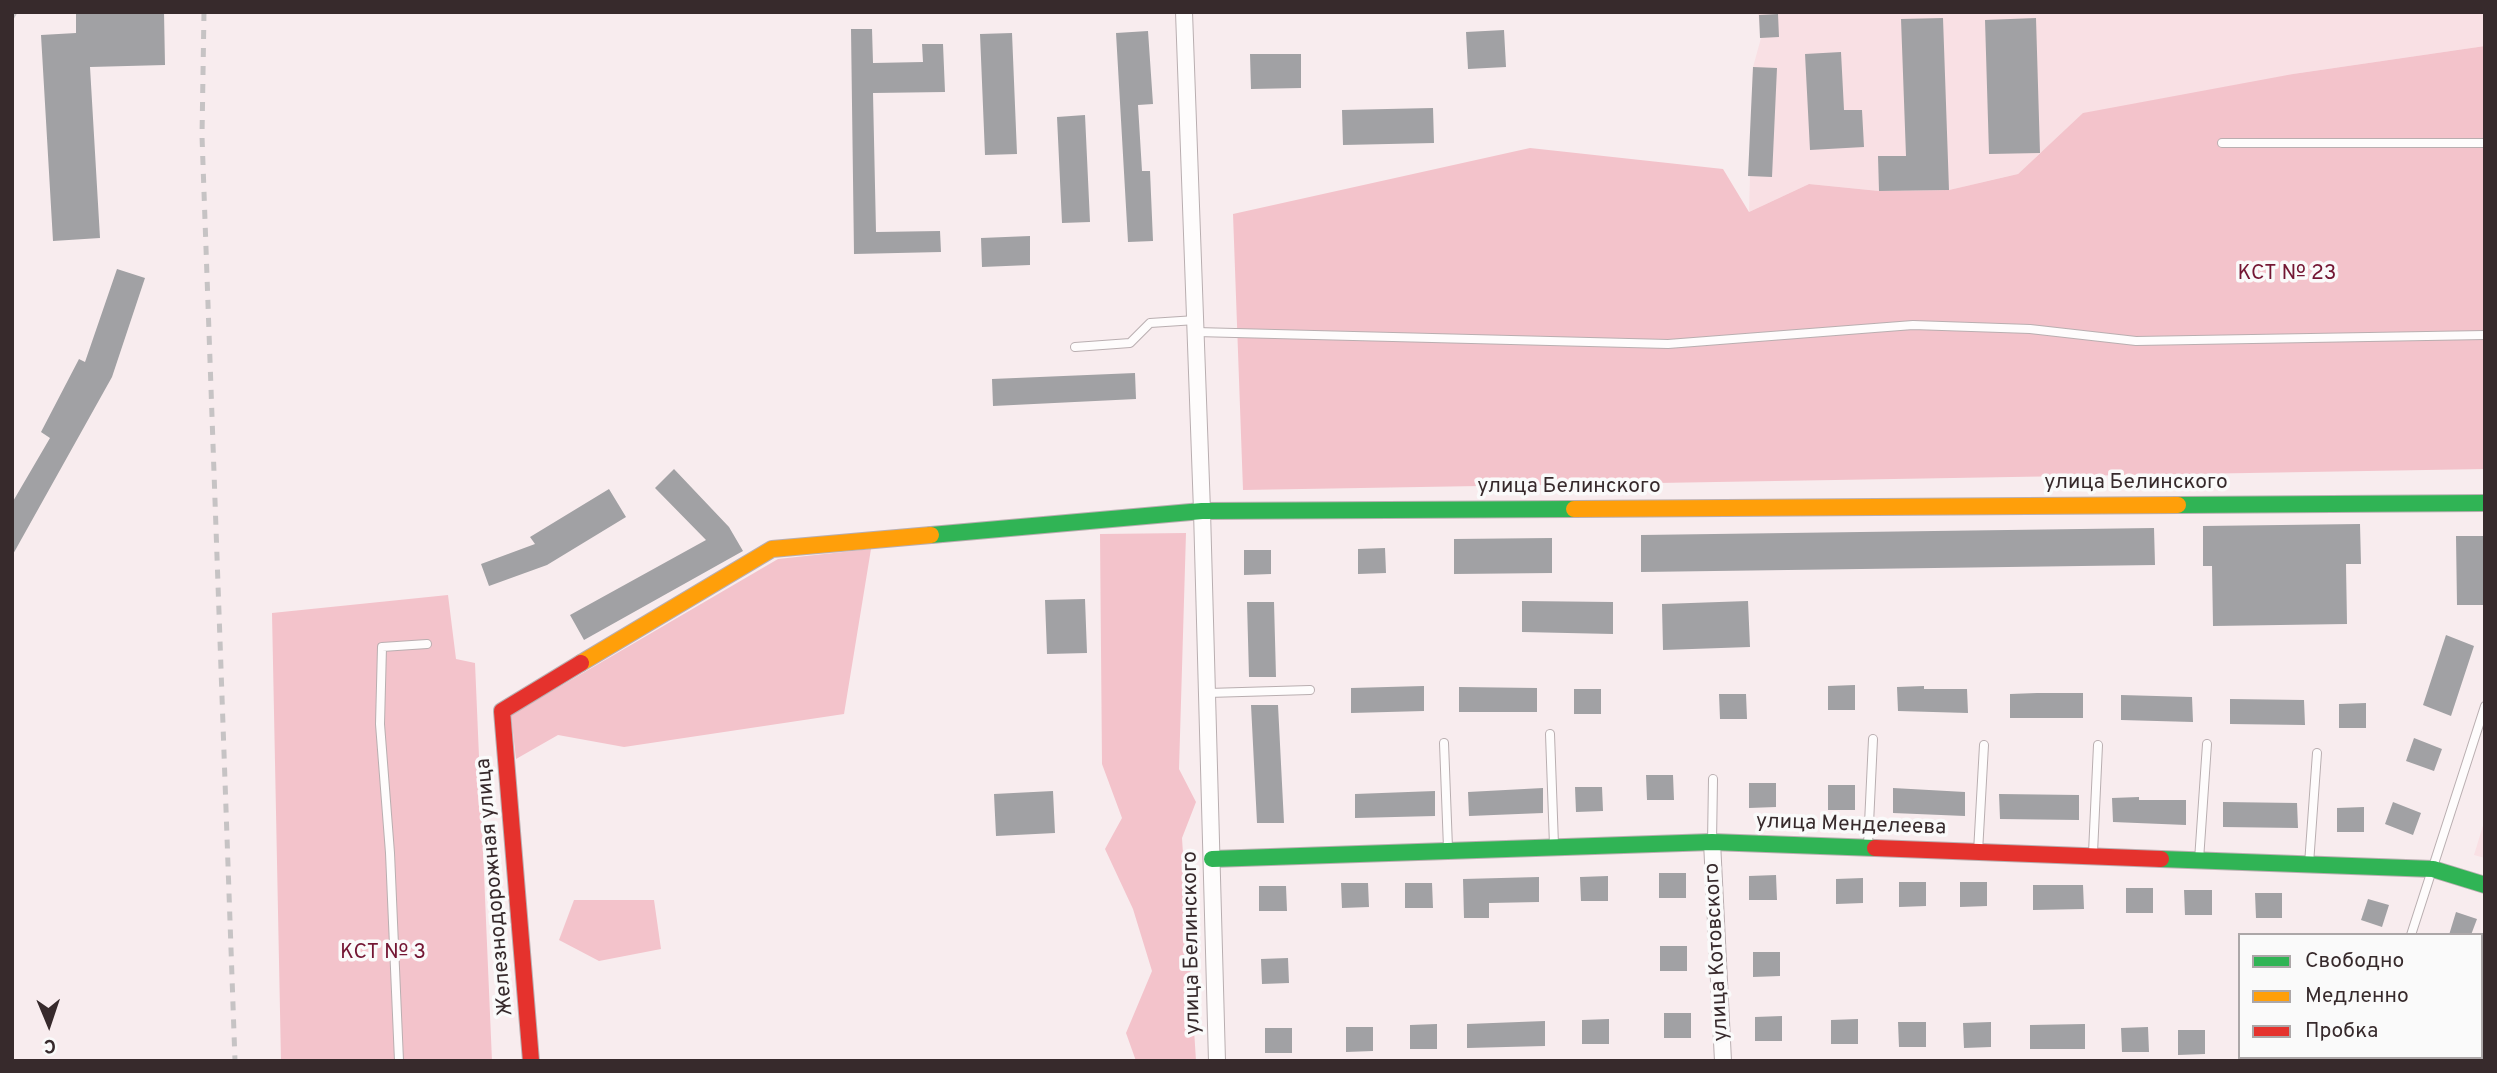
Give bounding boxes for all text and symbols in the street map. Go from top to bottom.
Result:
park label: КСТ № 23 [2238,262,2336,288]
street label: улица Белинского [2044,471,2228,497]
street label: улица Белинского [1477,475,1661,501]
street label: Железнодорожная улица [472,757,520,1017]
street label: улица Менделеева [1755,810,1947,842]
street label: улица Белинского [1179,851,1207,1035]
street label: улица Котовского [1701,862,1735,1042]
legend [2238,933,2483,1059]
park label: КСТ № 3 [340,941,426,967]
text: Свободно [2305,948,2404,975]
text: Медленно [2305,983,2409,1010]
north arrow [14,989,84,1059]
text: Пробка [2305,1018,2378,1045]
text: С [43,1033,56,1057]

